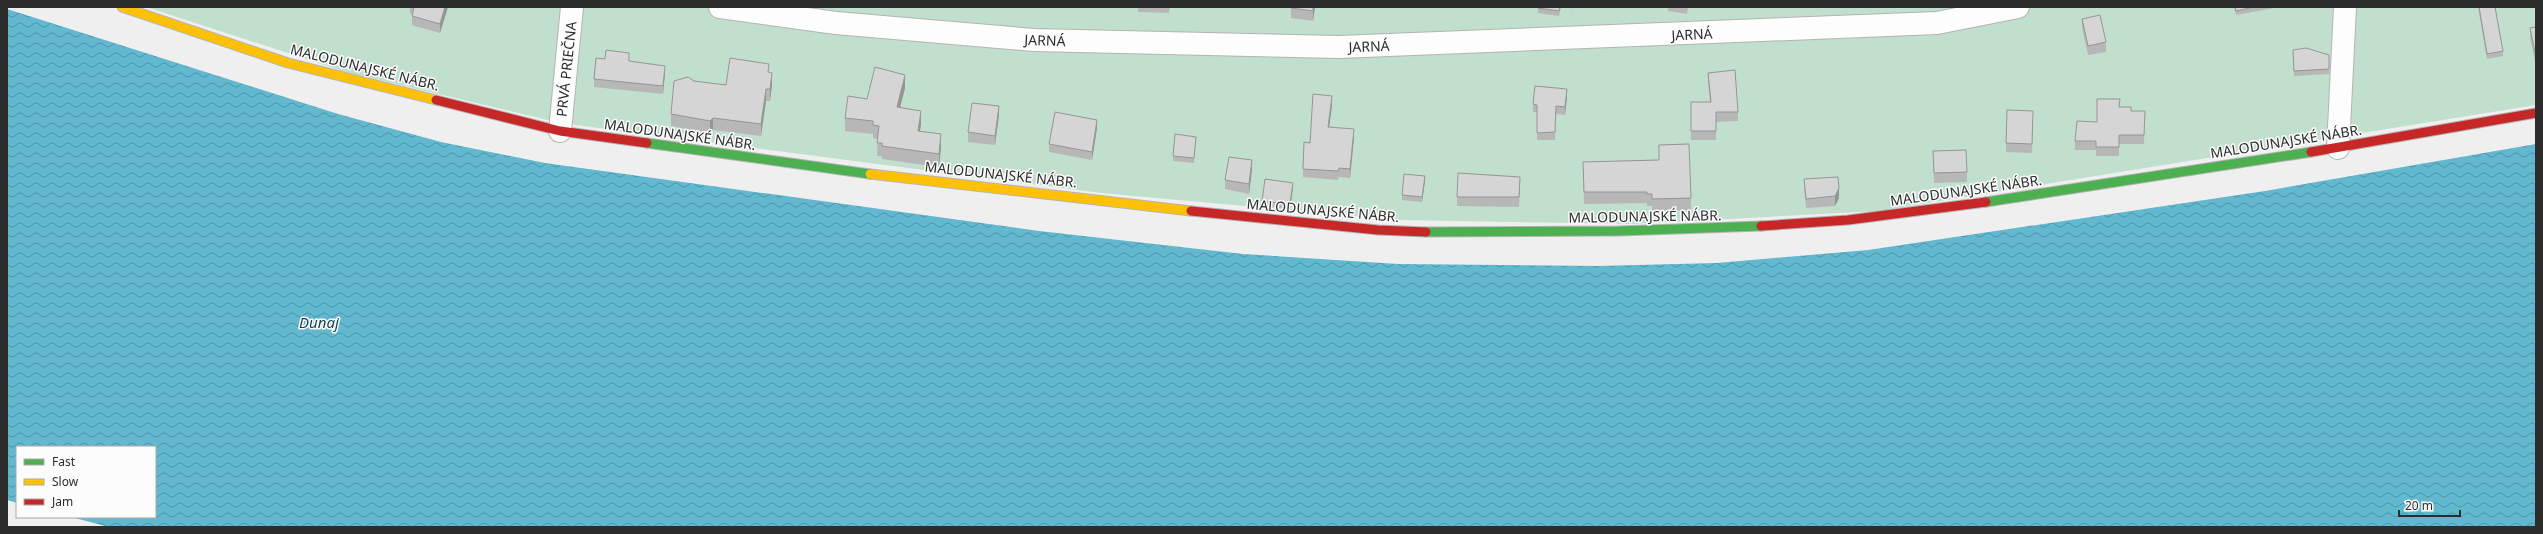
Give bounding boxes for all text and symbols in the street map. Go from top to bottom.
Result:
street label: PRVÁ PRIEČNA [552,20,580,118]
street label: JARNÁ [1669,23,1713,45]
street label: JARNÁ [1022,30,1066,50]
street label: JARNÁ [1346,36,1390,56]
street label: MALODUNAJSKÉ NÁBR. [288,39,442,95]
street label: MALODUNAJSKÉ NÁBR. [603,114,757,154]
street label: MALODUNAJSKÉ NÁBR. [2209,120,2363,162]
street label: MALODUNAJSKÉ NÁBR. [924,157,1078,191]
street label: MALODUNAJSKÉ NÁBR. [1889,170,2043,210]
street label: MALODUNAJSKÉ NÁBR. [1246,194,1400,226]
street label: MALODUNAJSKÉ NÁBR. [1568,205,1722,227]
water label: Dunaj [299,312,340,332]
legend [16,446,156,518]
text: Fast [52,453,76,470]
text: Slow [52,473,79,490]
scale bar [2399,492,2460,518]
text: Jam [51,493,73,510]
text: 20 m [2405,497,2433,514]

